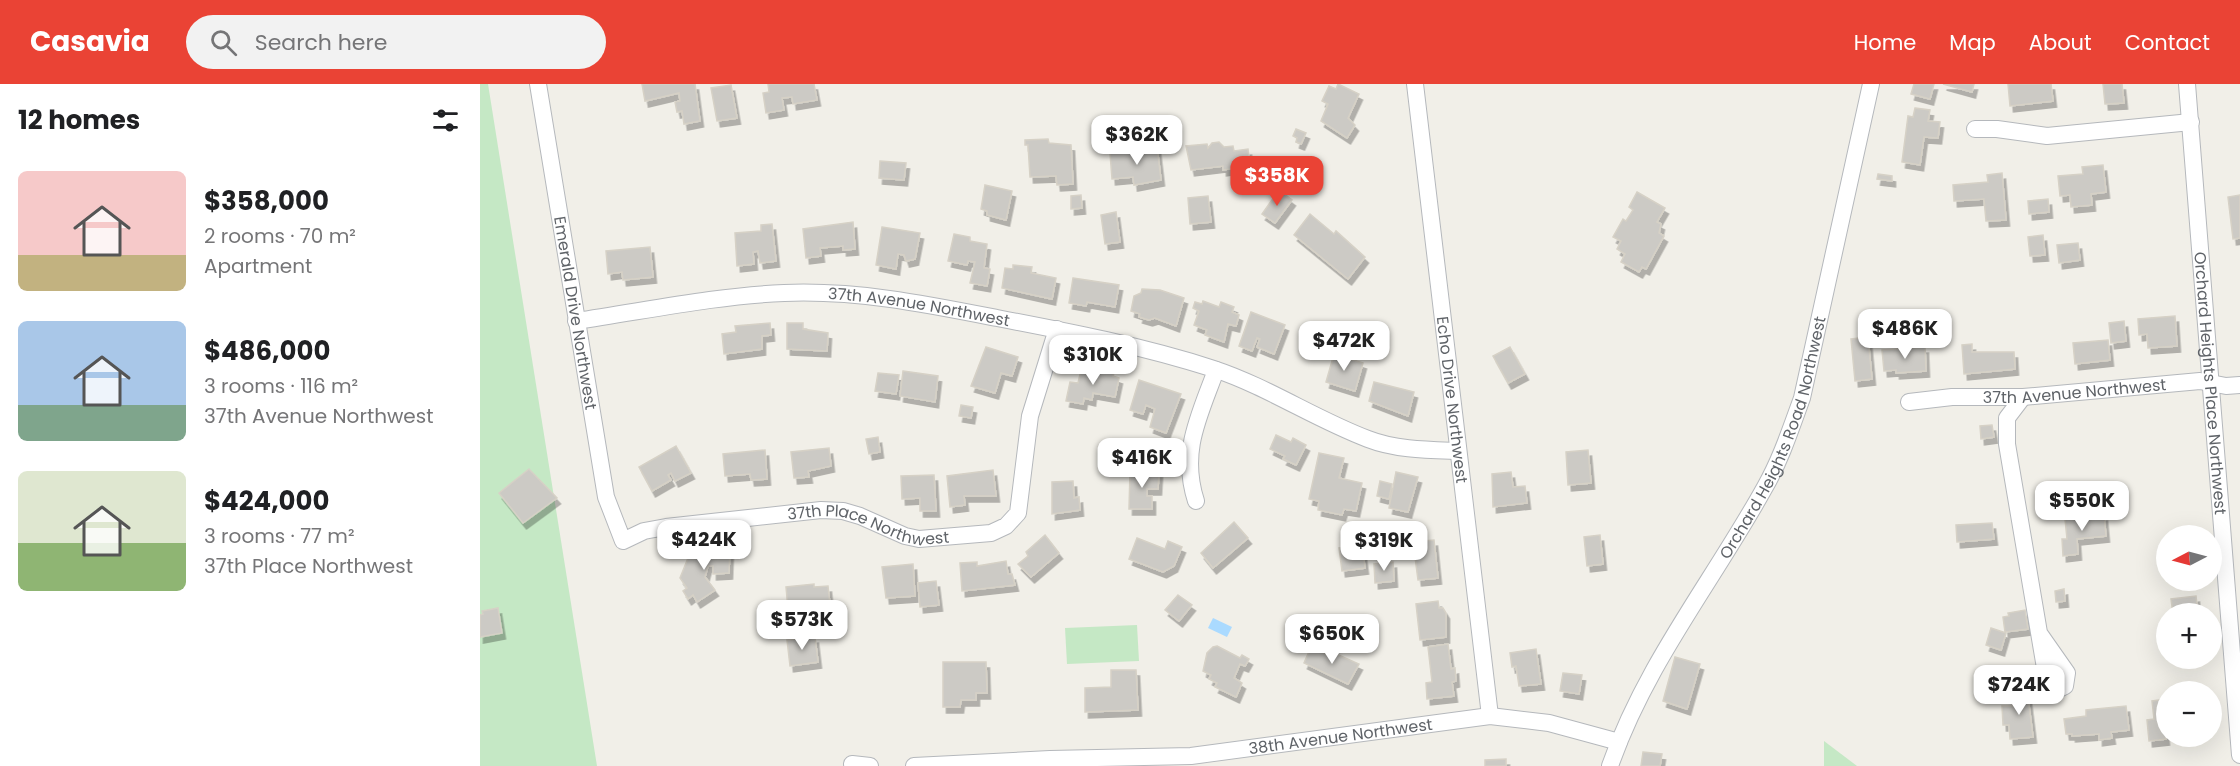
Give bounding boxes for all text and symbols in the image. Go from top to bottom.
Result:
search box [186,15,606,69]
text: Casavia [30,22,150,61]
icon: search [207,26,240,59]
text: Search here [255,27,387,58]
text: Home [1854,28,1916,57]
text: Map [1949,28,1996,57]
text: About [2029,28,2092,57]
text: Contact [2125,28,2210,57]
text: 12 homes [18,102,140,138]
icon: filters [429,104,462,137]
pin: $362K [1095,115,1179,166]
text: $362K [1105,120,1169,148]
pin: $358K [1235,156,1319,207]
text: $358K [1244,161,1310,189]
text: $358,000 [204,183,329,219]
icon: home [66,195,138,267]
street label: Emerald Drive Northwest [548,215,602,412]
text: 2 rooms · 70 m² [204,222,356,250]
street label: Orchard Heights Place Northwest [2188,251,2232,516]
text: Apartment [204,252,312,280]
street label: 37th Avenue Northwest [828,282,1012,332]
pin: $486K [1863,309,1947,360]
street label: Orchard Heights Road Northwest [1714,314,1832,563]
text: $486K [1872,314,1938,342]
street label: Echo Drive Northwest [1431,315,1473,485]
pin: $472K [1302,321,1386,372]
text: $472K [1313,326,1375,354]
text: $486,000 [204,333,330,369]
pin: $310K [1051,335,1135,386]
text: $310K [1063,340,1123,368]
icon: home [66,345,138,417]
text: 3 rooms · 116 m² [204,372,358,400]
street label: 37th Avenue Northwest [1983,373,2167,409]
text: 37th Avenue Northwest [204,402,433,430]
pin: $416K [1100,438,1184,489]
text: $416K [1112,443,1172,471]
pin: $550K [2040,481,2124,532]
text: $424,000 [204,483,329,519]
text: $550K [2049,486,2115,514]
icon: home [66,495,138,567]
street label: 37th Place Northwest [786,499,950,552]
pin: $424K [662,520,746,571]
pin: $319K [1342,521,1426,572]
text: 3 rooms · 77 m² [204,522,355,550]
text: $424K [671,525,737,553]
north arrow [2156,525,2222,591]
map controls [2156,525,2222,747]
text: $319K [1354,526,1414,554]
text: 37th Place Northwest [204,552,413,580]
pin: $573K [760,600,844,651]
button: + [2156,603,2222,669]
text: $573K [771,605,833,633]
pin: $650K [1290,614,1374,665]
text: $650K [1299,619,1365,647]
pin: $724K [1977,665,2061,716]
text: $724K [1988,670,2050,698]
button: − [2156,681,2222,747]
street label: 38th Avenue Northwest [1247,713,1434,760]

